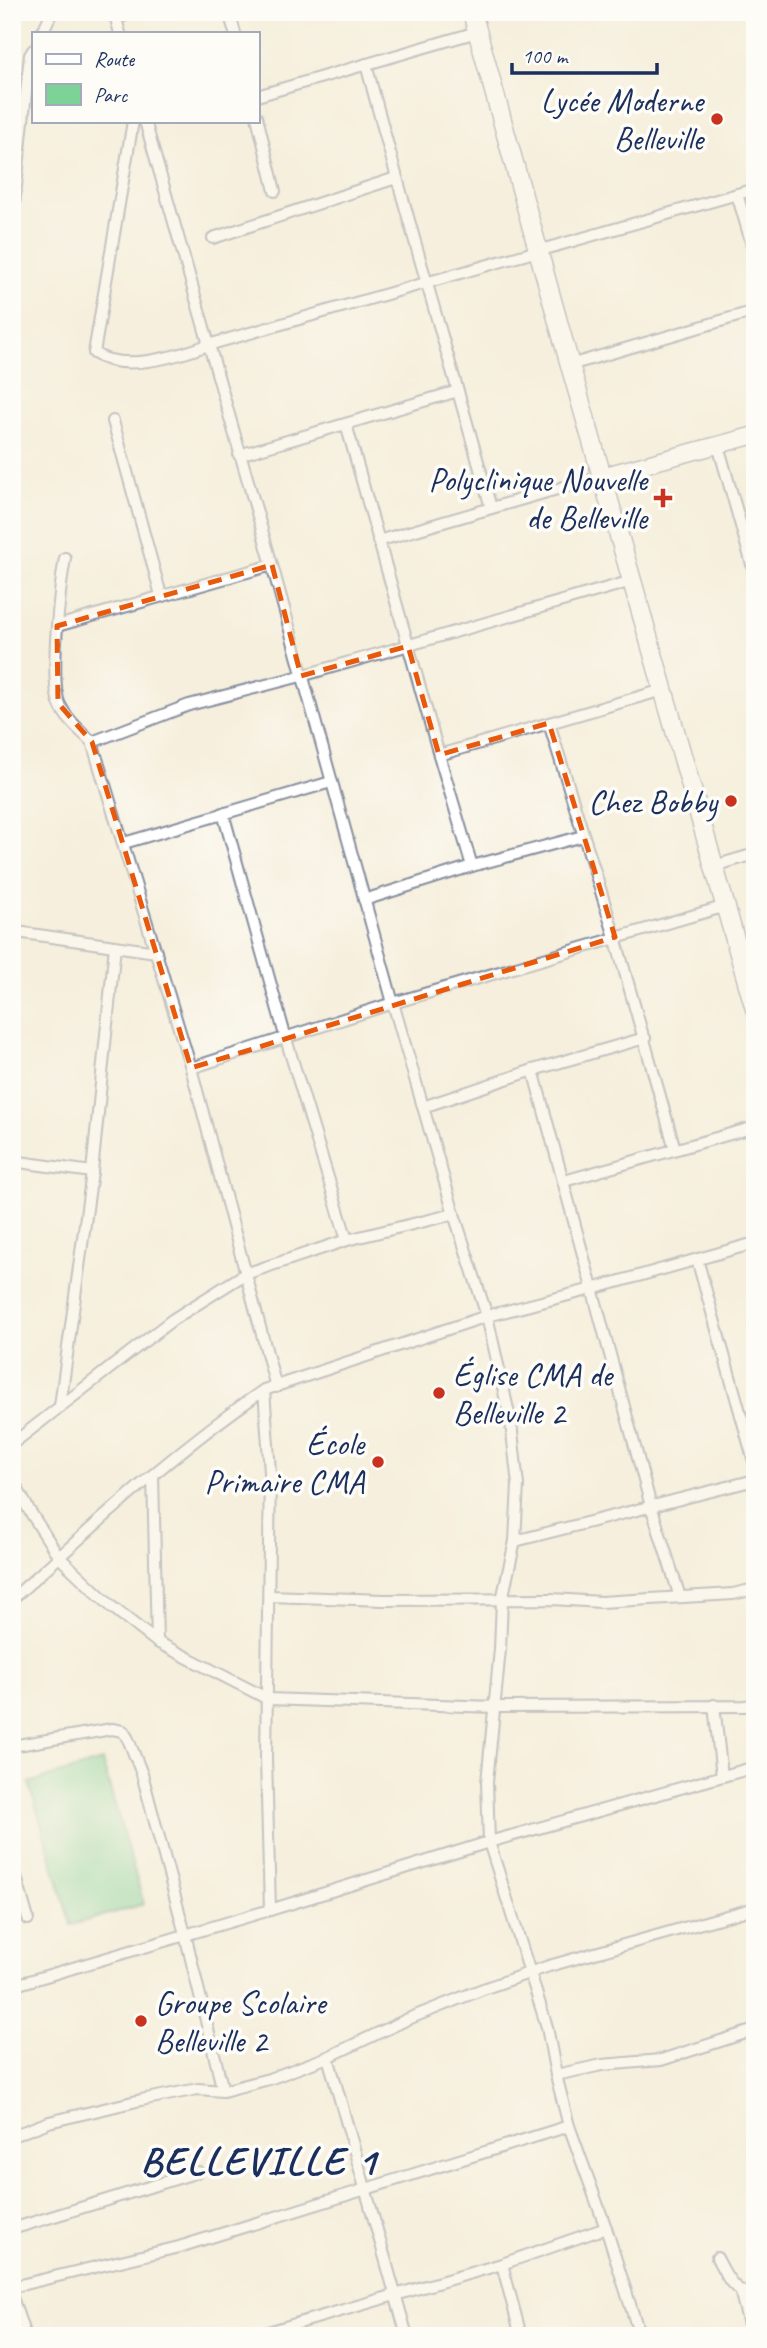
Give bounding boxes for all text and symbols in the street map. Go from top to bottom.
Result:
legend [32,32,259,122]
scale bar [512,32,657,76]
text: 100 m [522,43,569,69]
text: Route [94,46,135,72]
place label: Lycée Moderne Belleville [541,80,705,160]
text: Parc [94,82,129,108]
marker: Lycée Moderne Belleville [709,111,725,127]
place label: Polyclinique Nouvelle de Belleville [429,459,649,539]
marker: Polyclinique Nouvelle de Belleville [653,488,673,508]
place label: Chez Bobby [588,781,720,823]
marker: Chez Bobby [723,793,739,809]
place label: Église CMA de Belleville 2 [453,1354,614,1434]
marker: Église CMA de Belleville 2 [431,1385,447,1401]
place label: École Primaire CMA [204,1423,366,1503]
marker: École Primaire CMA [370,1454,386,1470]
place label: Groupe Scolaire Belleville 2 [155,1982,328,2062]
marker: Groupe Scolaire Belleville 2 [133,2013,149,2029]
district label: BELLEVILLE 1 [141,2136,379,2186]

